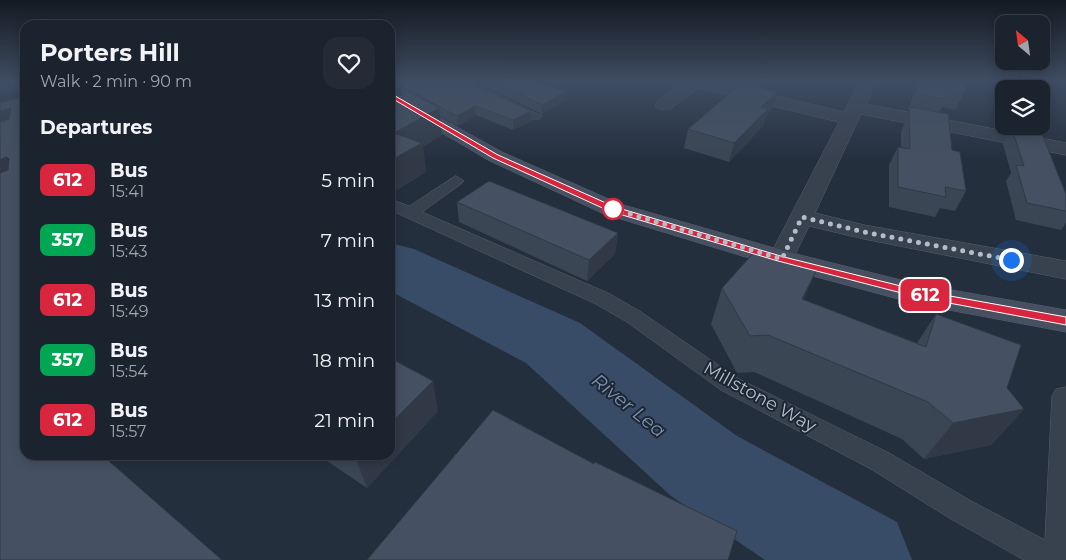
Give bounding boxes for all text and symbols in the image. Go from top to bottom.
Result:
north arrow [995,15,1050,70]
map controls [995,15,1050,135]
button: heart [323,37,375,89]
text: Porters Hill [40,38,180,67]
text: Walk · 2 min · 90 m [40,72,192,91]
button: layers [995,80,1050,135]
text: Departures [40,116,152,139]
text: Bus [110,159,148,182]
text: 612 [53,169,82,191]
text: 5 min [321,169,375,192]
text: 15:41 [110,182,144,201]
unlabelled marker [602,198,624,220]
text: Bus [110,219,148,242]
text: 357 [51,229,84,251]
text: 7 min [321,229,375,252]
text: 15:43 [110,242,148,261]
your location [999,248,1024,273]
text: Bus [110,279,148,302]
line badge: 612 [896,279,954,311]
text: 612 [910,284,940,306]
text: 612 [53,289,82,311]
text: 13 min [314,289,375,312]
text: 15:49 [110,302,148,321]
text: Bus [110,339,148,362]
text: 357 [51,349,84,371]
text: 18 min [313,349,375,372]
street label: Millstone Way [700,357,820,437]
text: 15:54 [110,362,148,381]
water label: River Lea [587,369,670,442]
text: Bus [110,399,148,422]
text: 612 [53,409,82,431]
text: 21 min [314,409,375,432]
text: 15:57 [110,422,146,441]

